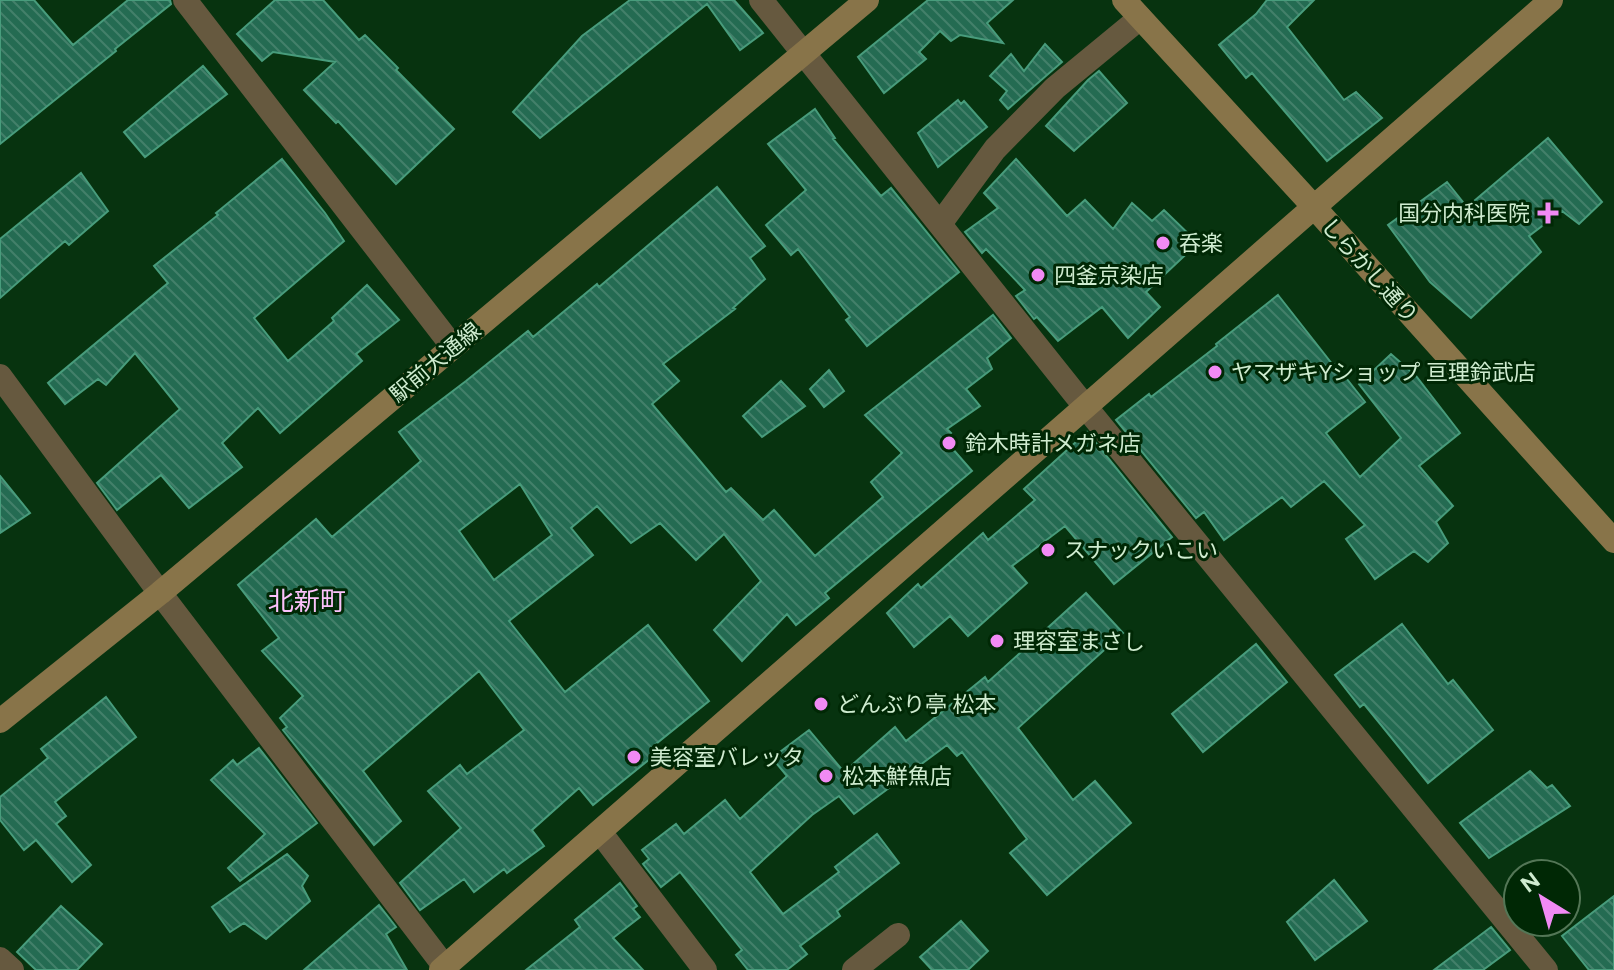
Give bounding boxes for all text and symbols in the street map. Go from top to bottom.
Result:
place label: 国分内科医院 [1398,200,1530,227]
marker: 国分内科医院 [1537,202,1559,224]
street label: しらかし通り [1315,212,1424,328]
place label: 呑楽 [1179,230,1223,257]
marker: 呑楽 [1154,234,1172,252]
place label: 四釜京染店 [1054,262,1164,289]
marker: 四釜京染店 [1029,266,1047,284]
street label: 駅前大通線 [385,317,486,408]
place label: ヤマザキYショップ 亘理鈴武店 [1231,359,1536,386]
marker: ヤマザキYショップ 亘理鈴武店 [1206,363,1224,381]
place label: 鈴木時計メガネ店 [965,430,1141,457]
marker: 鈴木時計メガネ店 [940,434,958,452]
place label: スナックいこい [1064,537,1218,564]
marker: スナックいこい [1039,541,1057,559]
district label: 北新町 [268,585,346,617]
place label: 理容室まさし [1013,628,1145,655]
marker: 理容室まさし [988,632,1006,650]
place label: どんぶり亭 松本 [837,691,996,718]
marker: どんぶり亭 松本 [812,695,830,713]
place label: 美容室バレッタ [650,744,804,771]
marker: 美容室バレッタ [625,748,643,766]
place label: 松本鮮魚店 [842,763,952,790]
marker: 松本鮮魚店 [817,767,835,785]
north arrow [1502,858,1582,938]
text: N [1515,867,1545,898]

